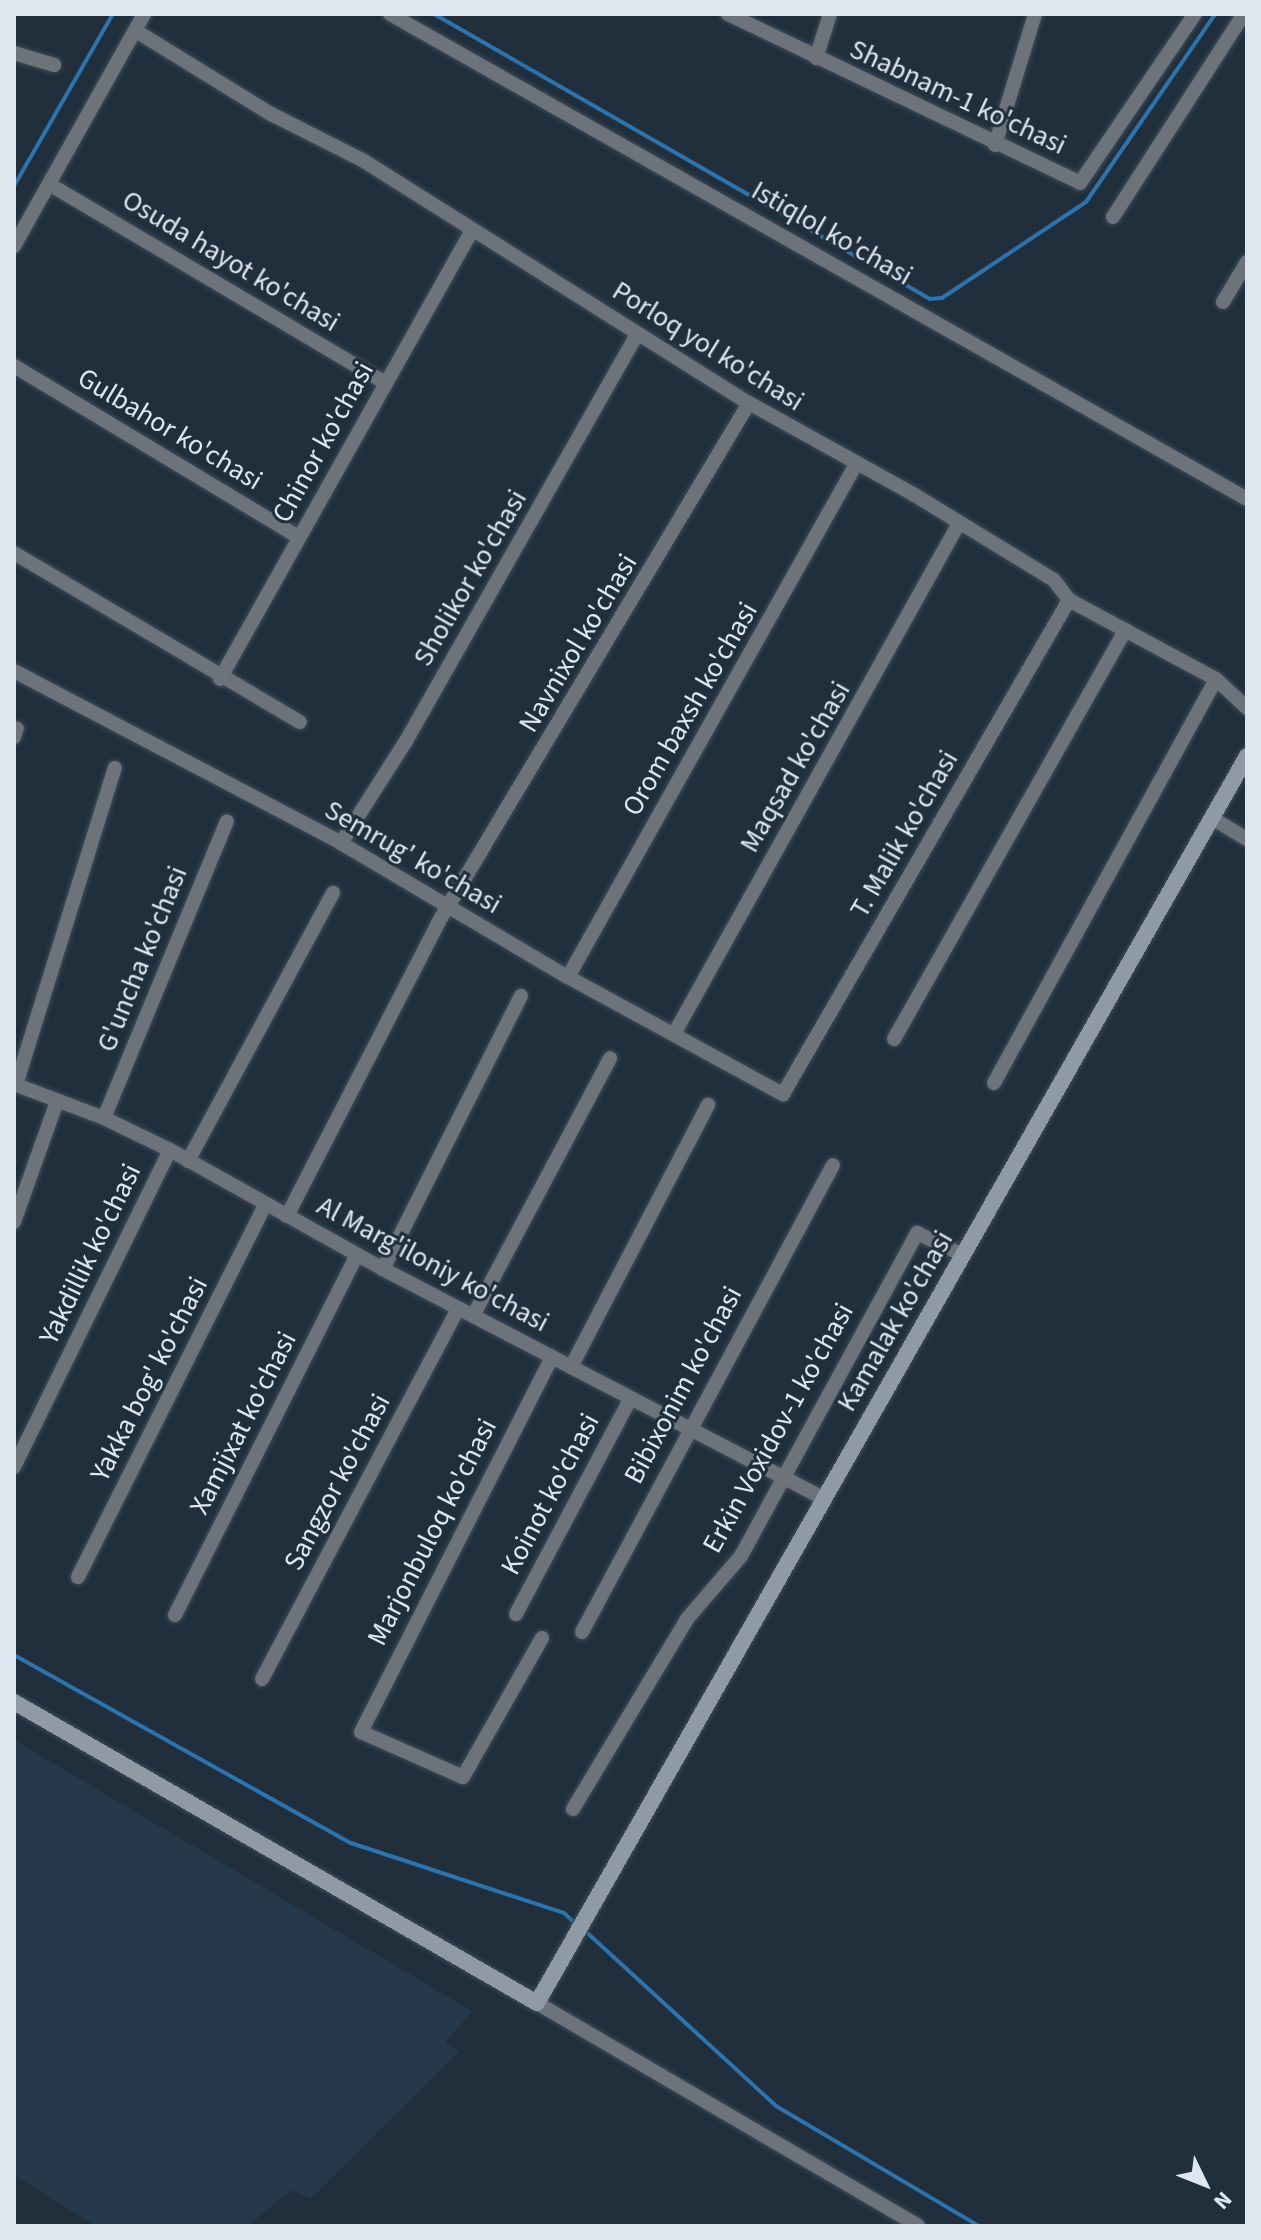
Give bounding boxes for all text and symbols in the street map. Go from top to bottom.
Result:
street label: Shabnam-1 ko'chasi [844,32,1072,162]
street label: Istiqlol ko'chasi [746,173,918,293]
street label: Osuda hayot ko'chasi [116,183,346,339]
street label: Porloq yol ko'chasi [606,274,810,418]
street label: Chinor ko'chasi [265,356,381,528]
street label: Gulbahor ko'chasi [72,361,268,497]
street label: Sholikor ko'chasi [406,484,534,672]
street label: Navnixol ko'chasi [512,548,644,738]
street label: Orom baxsh ko'chasi [615,596,765,822]
street label: Maqsad ko'chasi [733,676,857,858]
street label: T. Malik ko'chasi [843,745,965,923]
street label: Semrug' ko'chasi [319,793,507,921]
street label: G'uncha ko'chasi [90,861,194,1057]
street label: Yakdillik ko'chasi [32,1158,148,1350]
street label: Al Marg'iloniy ko'chasi [311,1189,555,1339]
street label: Kamalak ko'chasi [830,1225,960,1417]
street label: Yakka bog' ko'chasi [83,1271,215,1487]
street label: Bibixonim ko'chasi [617,1281,749,1489]
street label: Erkin Voxidov-1 ko'chasi [695,1297,861,1559]
street label: Xamjixat ko'chasi [182,1326,304,1520]
street label: Sangzor ko'chasi [276,1388,398,1576]
street label: Koinot ko'chasi [493,1408,607,1580]
street label: Marjonbuloq ko'chasi [360,1413,504,1651]
north arrow [1165,2144,1245,2224]
text: N [1206,2184,1239,2217]

